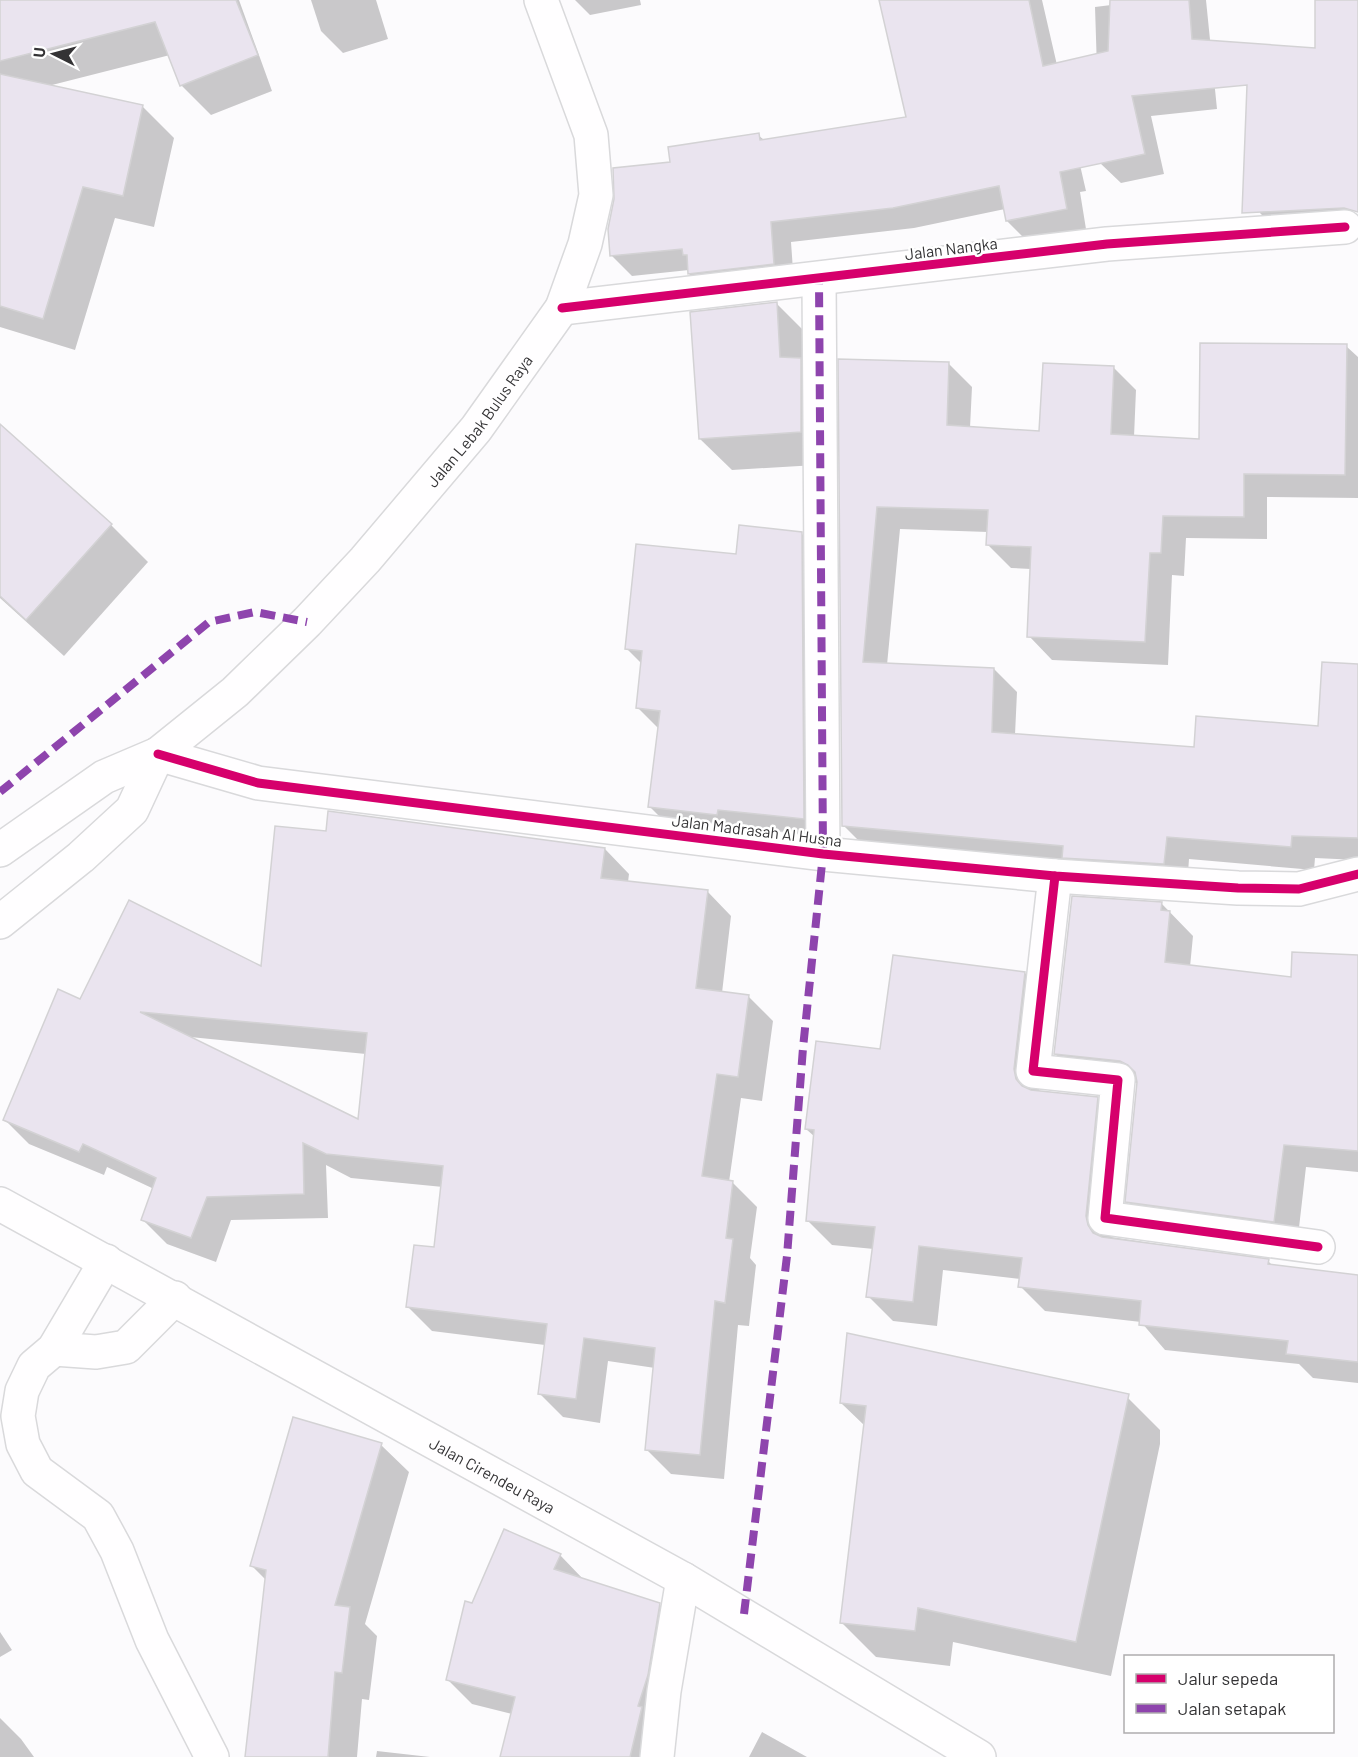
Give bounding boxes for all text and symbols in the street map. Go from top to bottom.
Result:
north arrow [24,24,84,84]
text: U [29,46,49,58]
street label: Jalan Nangka [904,233,998,263]
street label: Jalan Lebak Bulus Raya [422,351,535,490]
street label: Jalan Madrasah Al Husna [671,810,843,850]
street label: Jalan Cirendeu Raya [427,1432,559,1517]
legend [1124,1655,1334,1733]
text: Jalur sepeda [1178,1667,1278,1689]
text: Jalan setapak [1178,1697,1286,1719]

